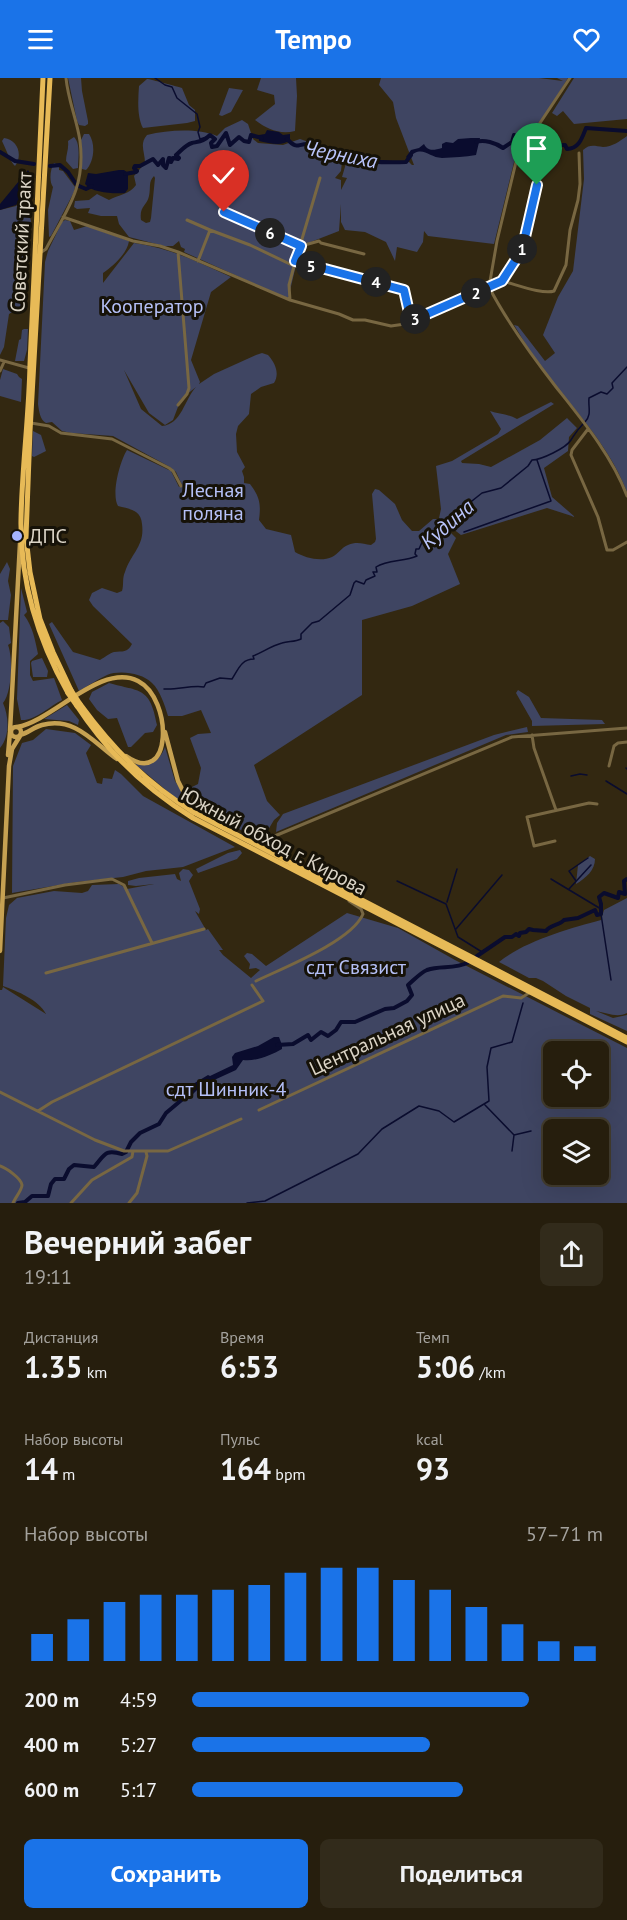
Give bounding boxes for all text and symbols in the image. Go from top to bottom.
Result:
text: Tempo [275,22,352,56]
icon: menu [24,23,57,56]
icon: heart [570,23,603,56]
pin [511,123,562,185]
icon: arrive [520,132,553,165]
water label: Черниха [302,134,381,174]
pin [198,150,249,212]
icon: check [207,159,240,192]
street label: Советский тракт [4,171,38,313]
pin: 6 [255,218,285,248]
text: 6 [265,223,275,243]
pin: 1 [507,234,537,264]
text: 1 [517,239,527,259]
pin: 5 [296,251,326,281]
text: 5 [306,256,316,276]
pin: 4 [361,267,391,297]
text: 4 [371,272,381,292]
pin: 2 [461,278,491,308]
text: 2 [471,283,481,303]
park label: Кооператор [100,293,204,319]
pin: 3 [400,304,430,334]
text: 3 [410,309,420,329]
park label: Лесная поляна [181,477,244,526]
water label: Кудина [415,493,480,555]
place label: ДПС [29,523,67,549]
marker: ДПС [10,529,24,543]
street label: Южный обход г. Кирова [176,781,372,901]
park label: сдт Связист [306,954,406,980]
street label: Центральная улица [305,987,469,1081]
map controls [543,1041,609,1185]
button: locate [543,1041,609,1107]
park label: сдт Шинник-4 [166,1076,286,1102]
button: layers [543,1119,609,1185]
text: Вечерний забег [24,1220,251,1263]
button: share [540,1223,603,1286]
text: 19:11 [24,1264,72,1290]
text: Дистанция [24,1327,98,1347]
text: Время [220,1327,264,1347]
text: Темп [416,1327,450,1347]
text: 1.35 [24,1347,82,1386]
text: 6:53 [220,1347,279,1386]
text: 5:06 [416,1347,475,1386]
text: km [82,1362,107,1382]
text: /km [475,1362,506,1382]
text: Набор высоты [24,1429,123,1449]
text: Пульс [220,1429,260,1449]
text: kcal [416,1429,443,1449]
text: 14 [24,1449,58,1488]
text: 164 [220,1449,271,1488]
text: 93 [416,1449,450,1488]
text: m [58,1464,75,1484]
text: bpm [271,1464,306,1484]
text: Набор высоты [24,1521,148,1547]
text: 57–71 m [526,1521,603,1547]
text: 200 m [24,1687,79,1713]
text: 4:59 [120,1687,157,1713]
text: 400 m [24,1732,79,1758]
text: 5:27 [120,1732,157,1758]
text: 600 m [24,1777,79,1803]
text: 5:17 [120,1777,157,1803]
button: Сохранить [24,1839,308,1908]
button: Поделиться [320,1839,603,1908]

